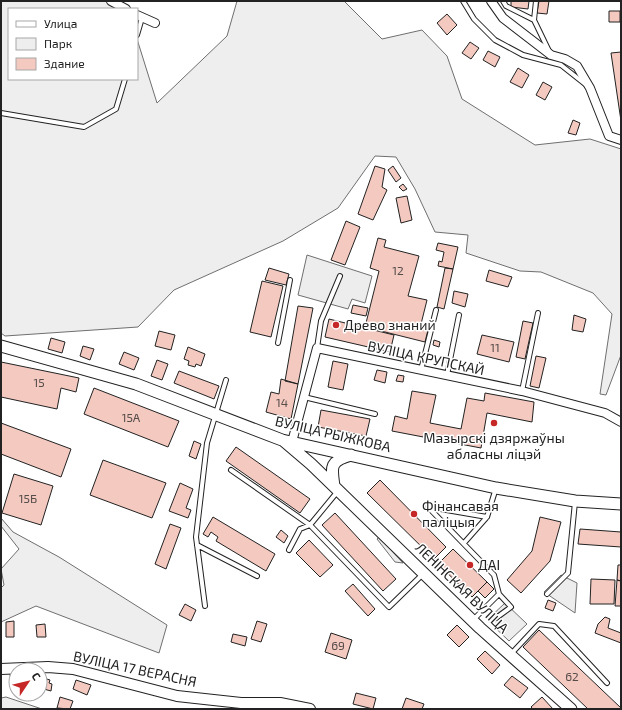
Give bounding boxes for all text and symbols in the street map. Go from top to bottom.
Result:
legend [8,8,138,80]
text: Улица [44,16,77,30]
text: Парк [44,36,73,50]
text: Здание [44,56,85,70]
house number: 12 [392,263,404,277]
place label: Древо знаний [344,316,436,333]
marker: Древо знаний [331,320,341,330]
street label: ВУЛІЦА КРУПСКАЙ [366,337,486,378]
house number: 11 [490,340,500,354]
house number: 15 [33,375,45,389]
house number: 14 [276,395,288,409]
house number: 15А [122,410,141,424]
street label: ВУЛІЦА РЫЖКОВА [274,412,393,455]
marker: Мазырскі дзяржаўны абласны ліцэй [489,418,499,428]
place label: Мазырскі дзяржаўны абласны ліцэй [423,429,565,462]
house number: 15Б [19,491,37,505]
place label: Фінансавая паліцыя [422,497,499,530]
marker: Фінансавая паліцыя [409,509,419,519]
street label: ЛЕНІНСКАЯ ВУЛІЦА [412,539,513,637]
place label: ДАІ [478,556,500,573]
marker: ДАІ [465,560,475,570]
house number: 69 [331,638,345,652]
street label: ВУЛІЦА 17 ВЕРАСНЯ [72,647,198,690]
north arrow [8,662,48,702]
house number: 62 [565,669,579,683]
text: С [29,670,44,683]

